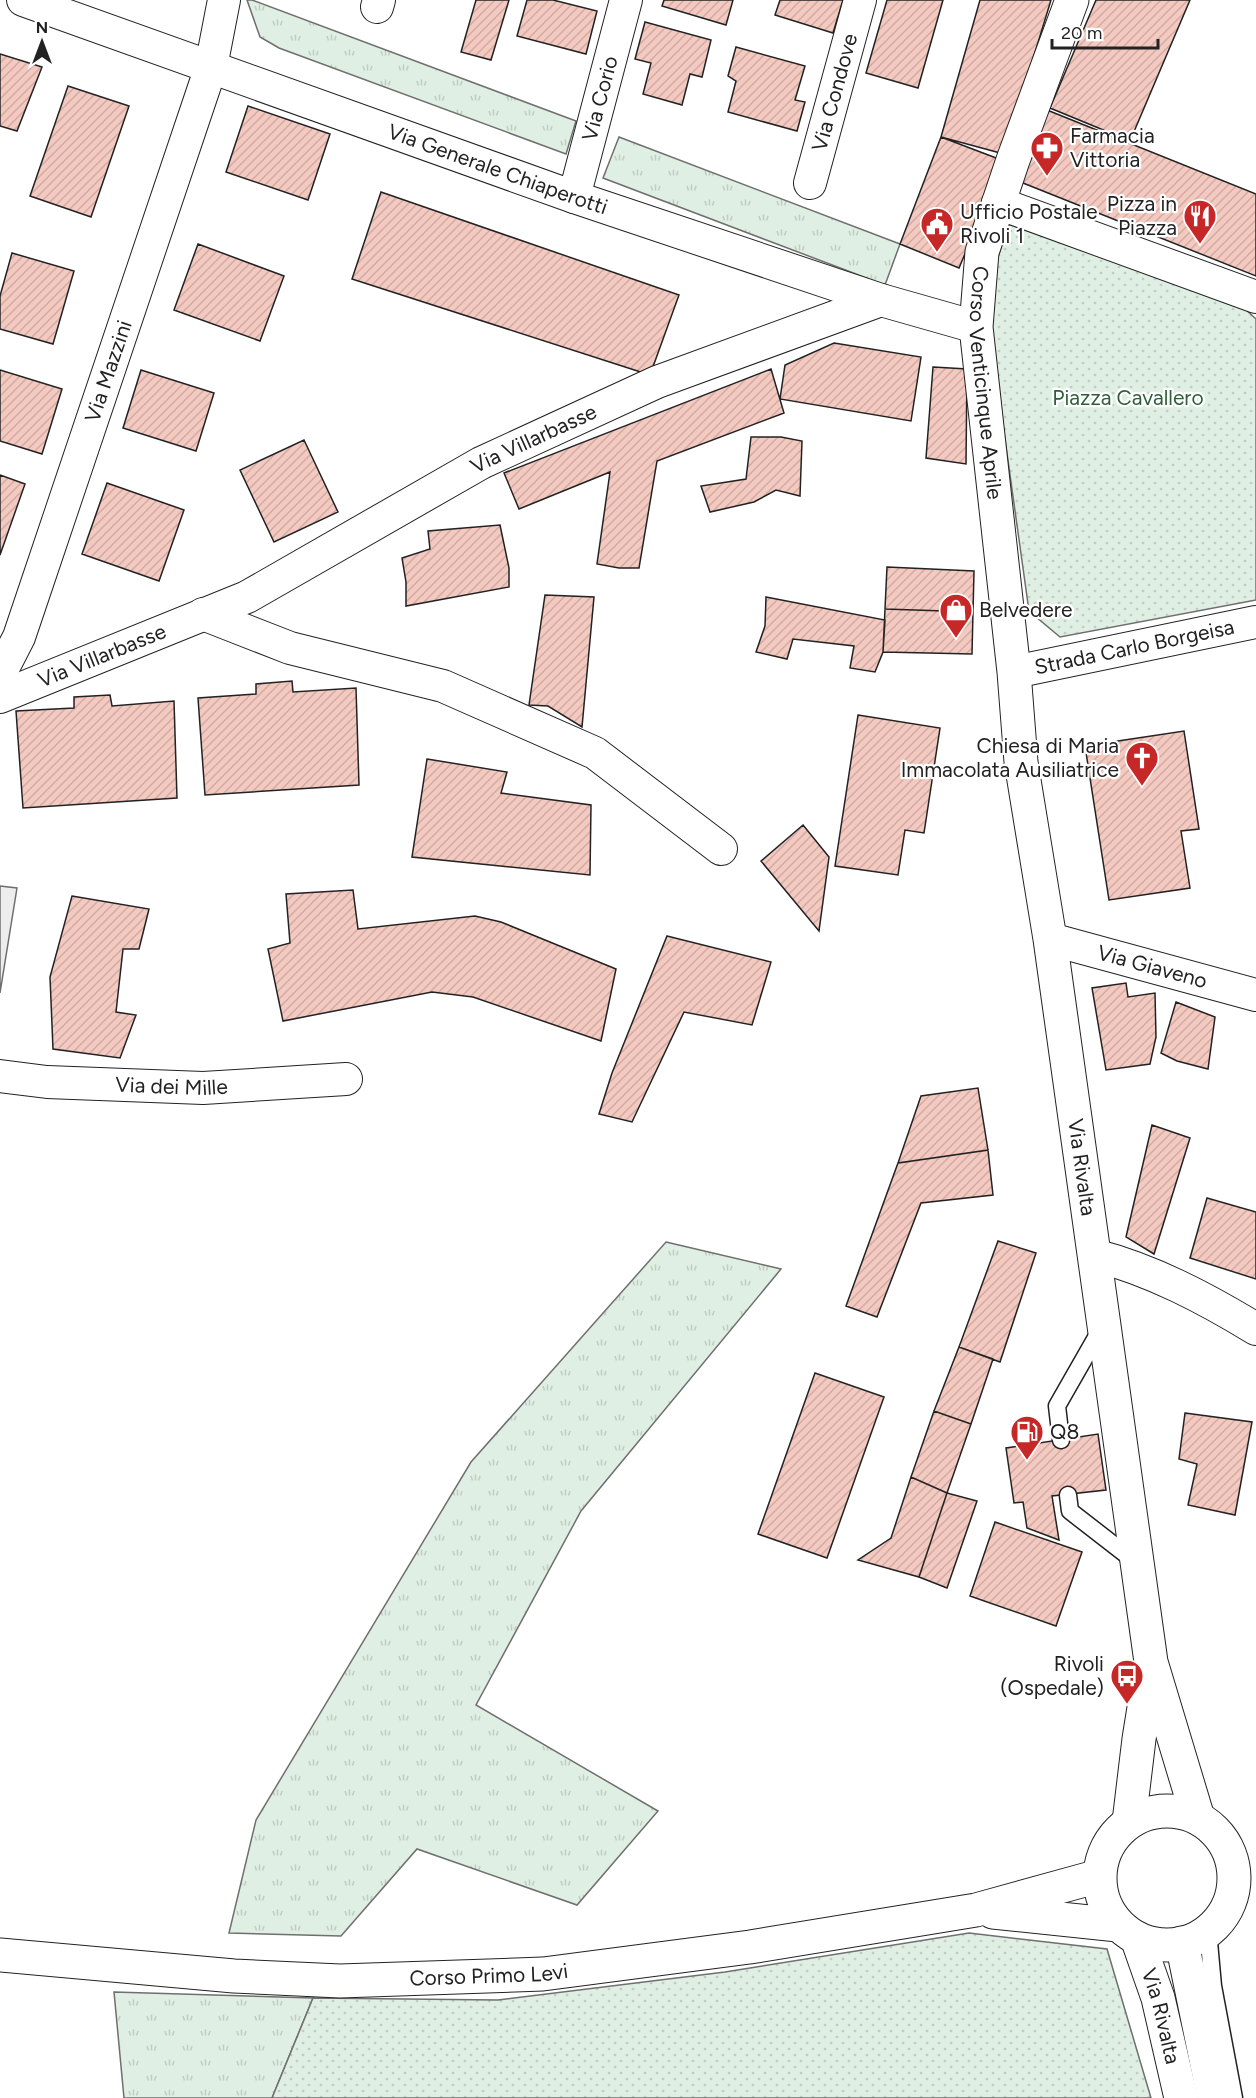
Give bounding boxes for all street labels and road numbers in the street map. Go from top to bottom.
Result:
street label: Via Condove [806,31,862,154]
street label: Via Corio [576,53,623,143]
street label: Via Generale Chiaperotti [385,118,611,219]
street label: Corso Venticinque Aprile [964,265,1008,501]
street label: Via Mazzini [79,317,137,425]
street label: Via Villarbasse [466,399,600,478]
street label: Strada Carlo Borgeisa [1032,614,1236,679]
street label: Via Villarbasse [34,618,169,692]
street label: Via Giaveno [1095,939,1210,993]
street label: Via dei Mille [115,1072,228,1100]
street label: Via Rivalta [1063,1117,1102,1217]
street label: Corso Primo Levi [409,1958,570,1991]
street label: Via Rivalta [1137,1965,1186,2066]

